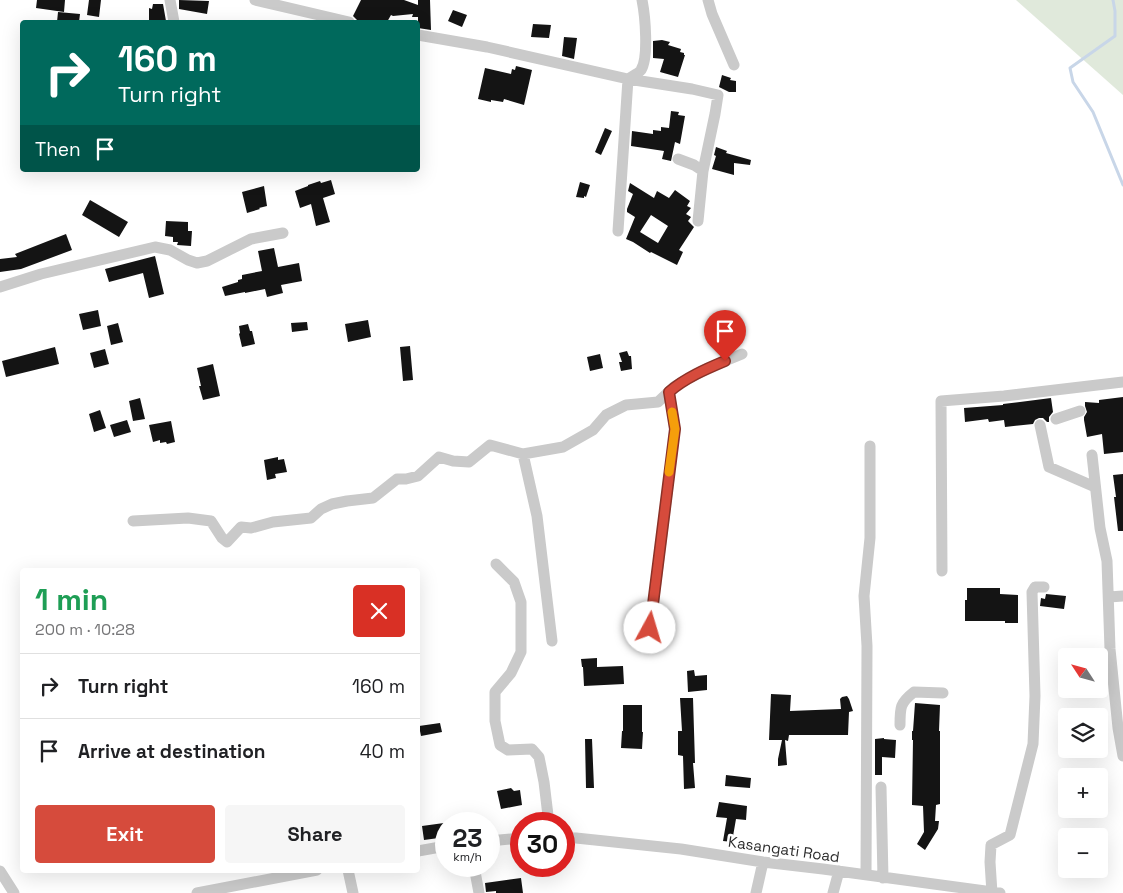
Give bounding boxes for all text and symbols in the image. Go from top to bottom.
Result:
text: 160 m [118,37,217,81]
icon: right [35,40,100,105]
text: Turn right [118,80,221,108]
icon: arrive [91,135,119,163]
text: Then [35,137,81,162]
pin [704,310,746,361]
icon: arrive [711,317,739,345]
text: 1 min [35,580,108,619]
button: close [353,585,405,637]
position arrow [623,601,675,653]
text: 200 m · 10:28 [35,619,135,640]
north arrow [1058,648,1108,698]
map controls [1058,648,1108,878]
icon: right [35,672,63,700]
text: Turn right [78,674,168,699]
text: 160 m [352,674,405,699]
button: layers [1058,708,1108,758]
icon: arrive [35,737,63,765]
text: Arrive at destination [78,739,266,764]
text: 40 m [360,739,405,764]
button: + [1058,768,1108,818]
button: Exit [35,805,215,863]
button: Share [225,805,405,863]
speed limit sign: 30 [510,812,575,877]
text: 23 [452,822,483,854]
button: − [1058,828,1108,878]
street label: Kasangati Road [727,832,841,866]
text: km/h [453,849,482,865]

